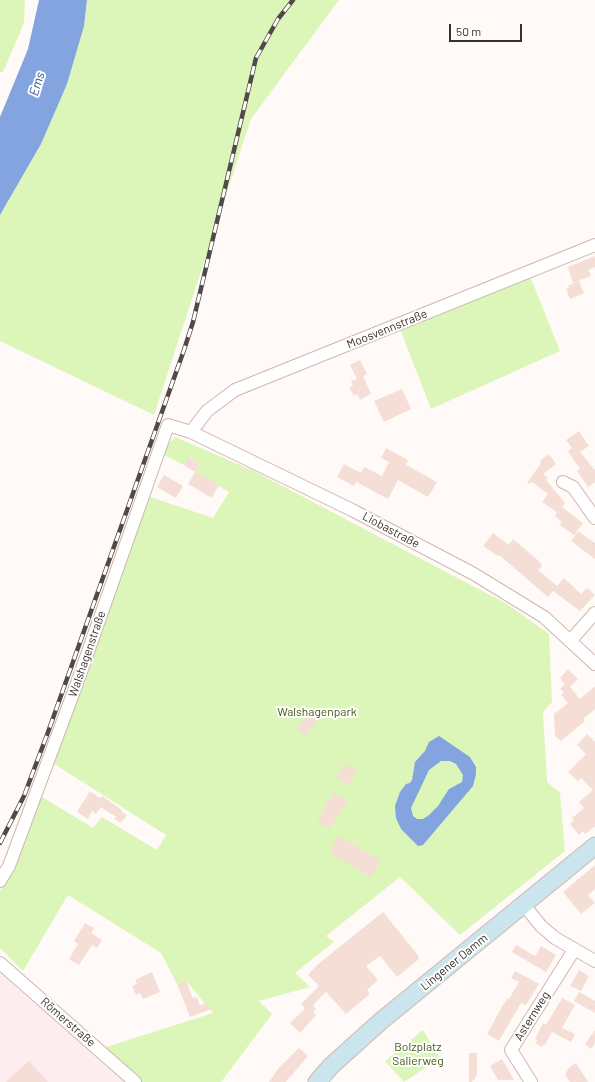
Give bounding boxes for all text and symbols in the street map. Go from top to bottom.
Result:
scale bar [451,16,524,42]
text: 50 m [456,24,481,38]
water label: Ems [26,70,48,98]
street label: Moosvennstraße [345,306,429,352]
street label: Liobastraße [360,509,422,551]
street label: Walshagenstraße [66,609,108,699]
park label: Walshagenpark [277,705,357,719]
street label: Lingener Damm [418,931,490,993]
street label: Asternweg [511,989,553,1043]
street label: Römerstraße [38,994,98,1050]
park label: Bolzplatz Salierweg [392,1040,444,1068]

